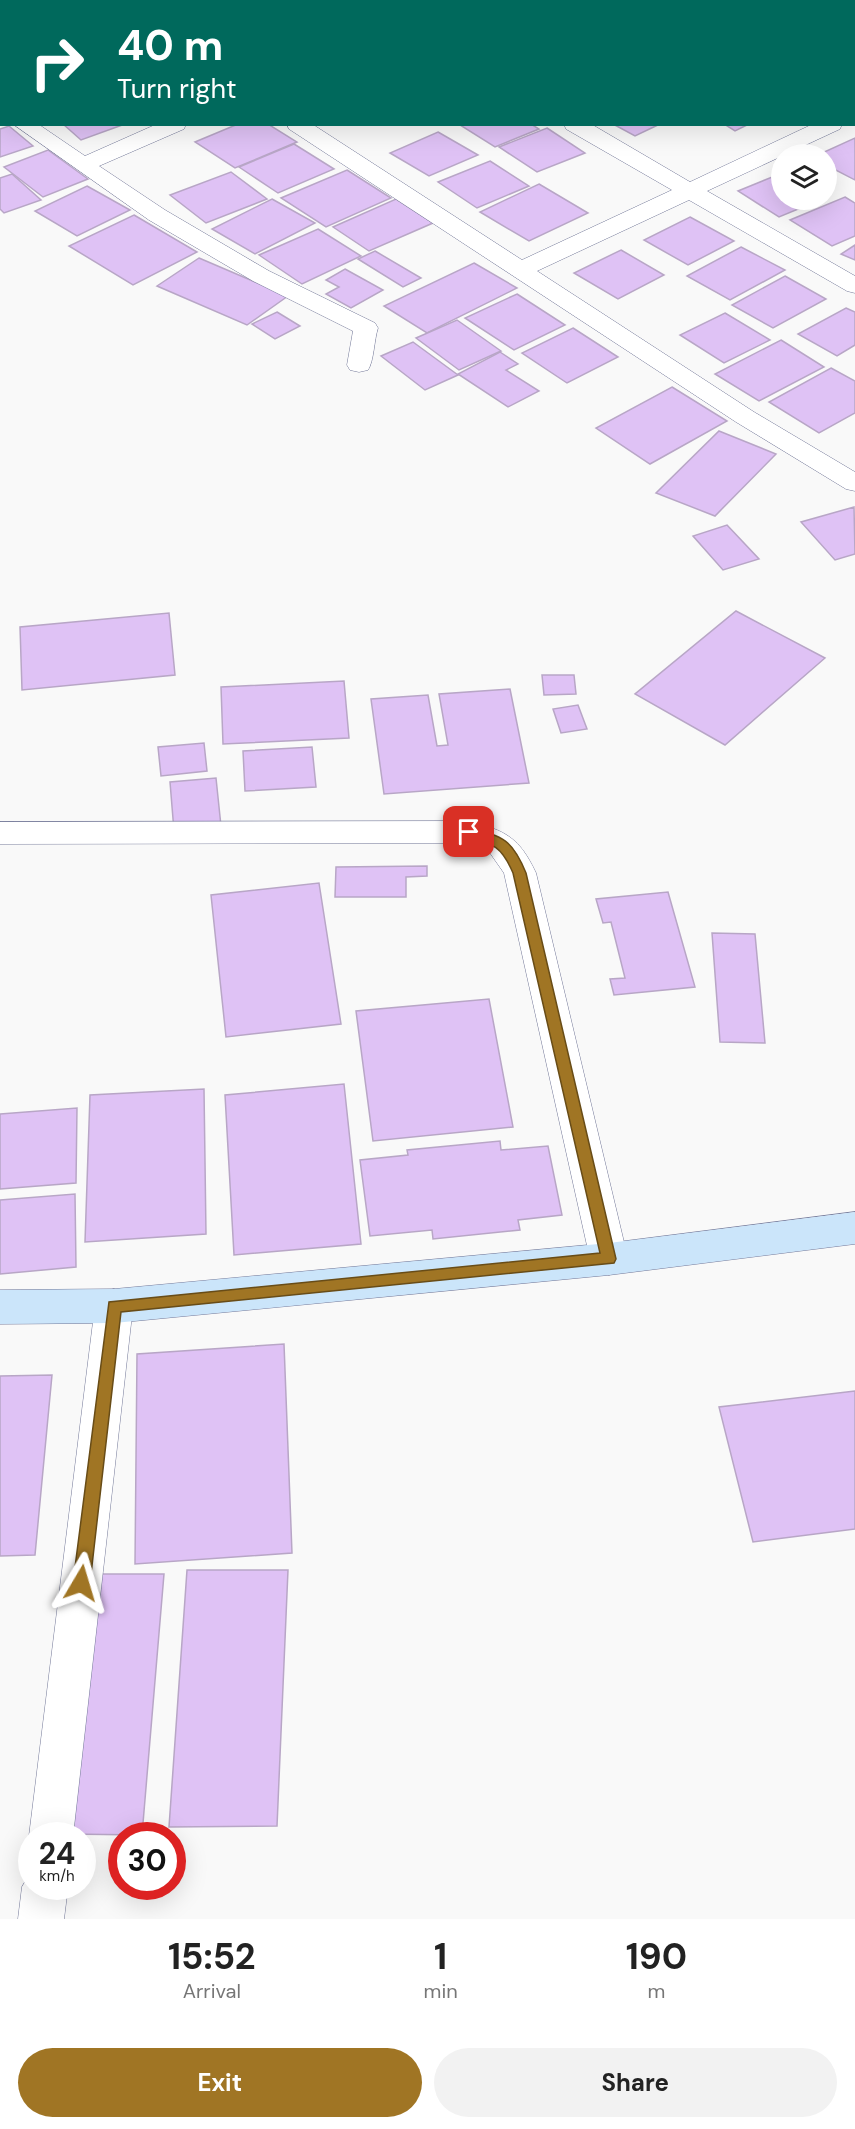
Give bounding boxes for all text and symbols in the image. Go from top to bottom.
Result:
text: 40 m [117,18,223,73]
icon: right [18,24,96,102]
text: Turn right [117,71,237,106]
map controls [771,144,837,210]
button: layers [771,144,837,210]
pin [443,806,494,857]
icon: arrive [452,815,485,848]
position arrow [49,1551,113,1615]
speed limit sign: 30 [108,1822,186,1900]
text: 24 [39,1834,75,1873]
text: km/h [39,1866,75,1886]
text: 15:52 [168,1933,256,1980]
text: 1 [434,1933,447,1980]
text: 190 [626,1933,687,1980]
text: Arrival [183,1978,241,2004]
text: min [424,1978,458,2004]
text: m [647,1978,665,2004]
button: Exit [18,2048,422,2117]
button: Share [434,2048,837,2117]

